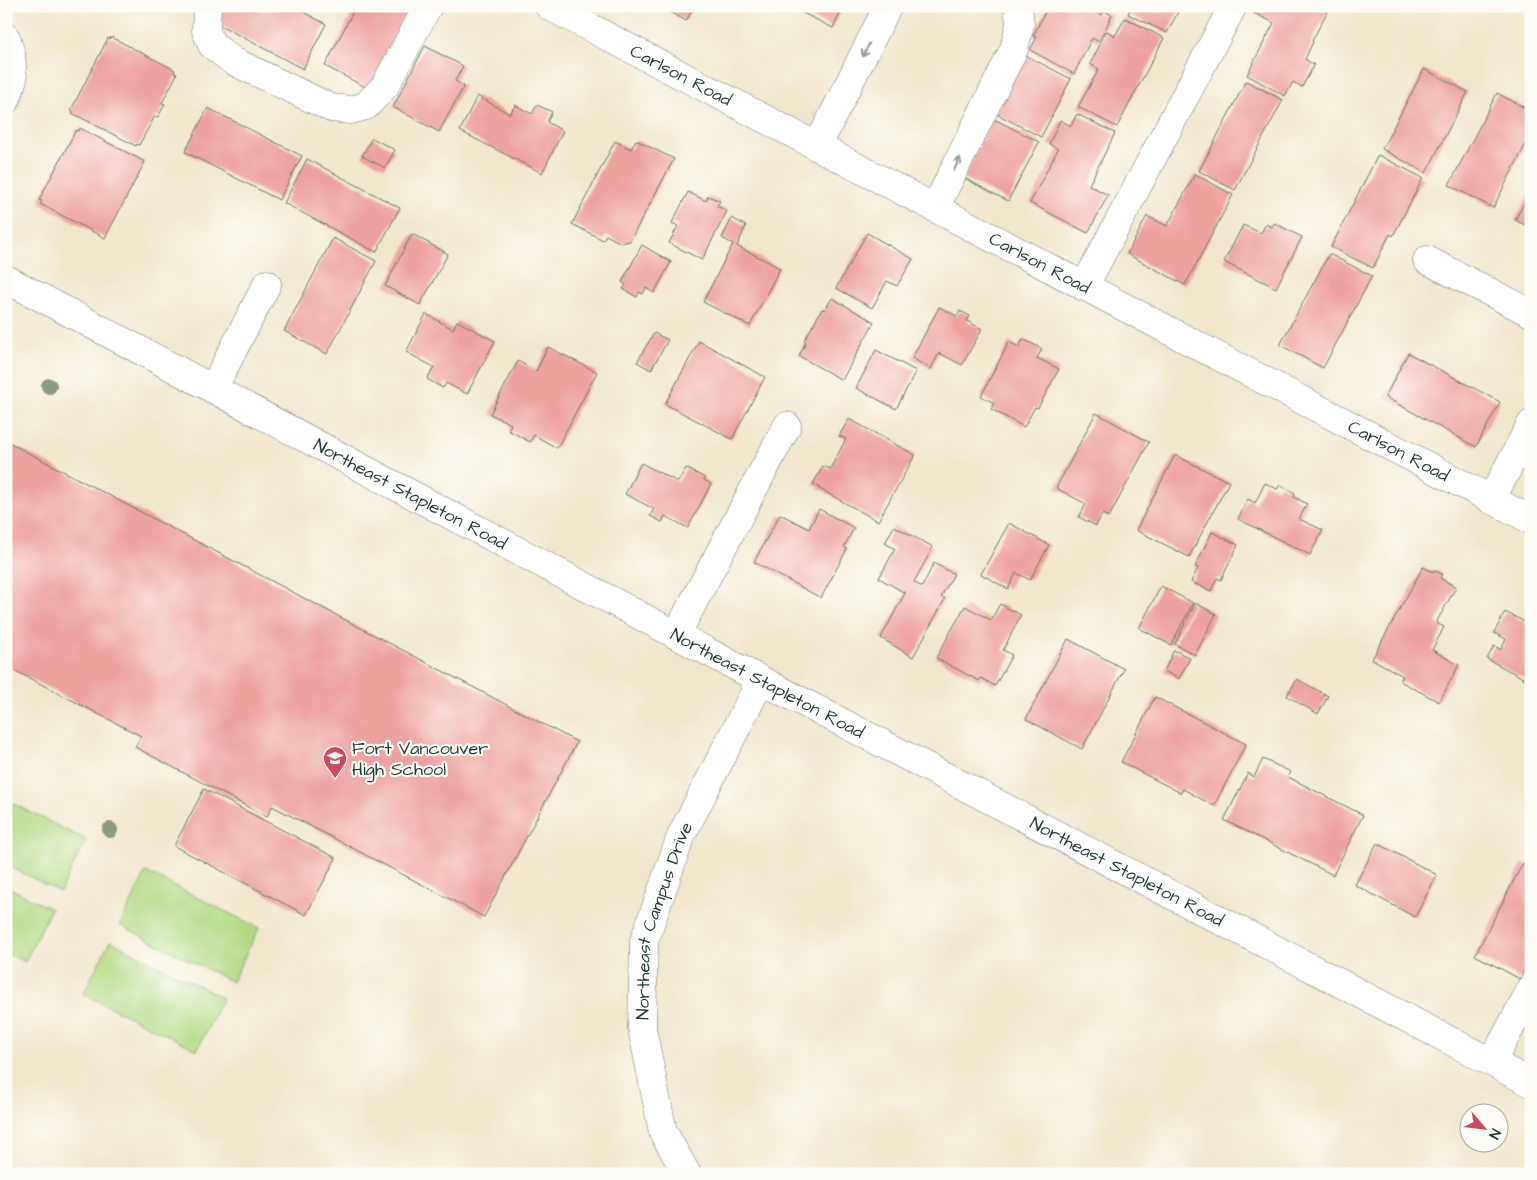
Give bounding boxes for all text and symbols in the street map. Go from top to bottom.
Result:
street label: Carlson Road [626,39,736,112]
one-way arrow [861,42,870,57]
one-way arrow [952,157,962,172]
street label: Carlson Road [984,226,1095,300]
street label: Carlson Road [1343,414,1454,488]
street label: Northeast Stapleton Road [309,433,511,556]
street label: Northeast Stapleton Road [666,622,868,745]
place label: Fort Vancouver High School [352,736,488,783]
school or university icon: Fort Vancouver High School [322,745,348,779]
street label: Northeast Stapleton Road [1025,811,1228,933]
street label: Northeast Campus Drive [630,817,699,1020]
north arrow [1460,1102,1510,1152]
text: N [1484,1125,1505,1142]

